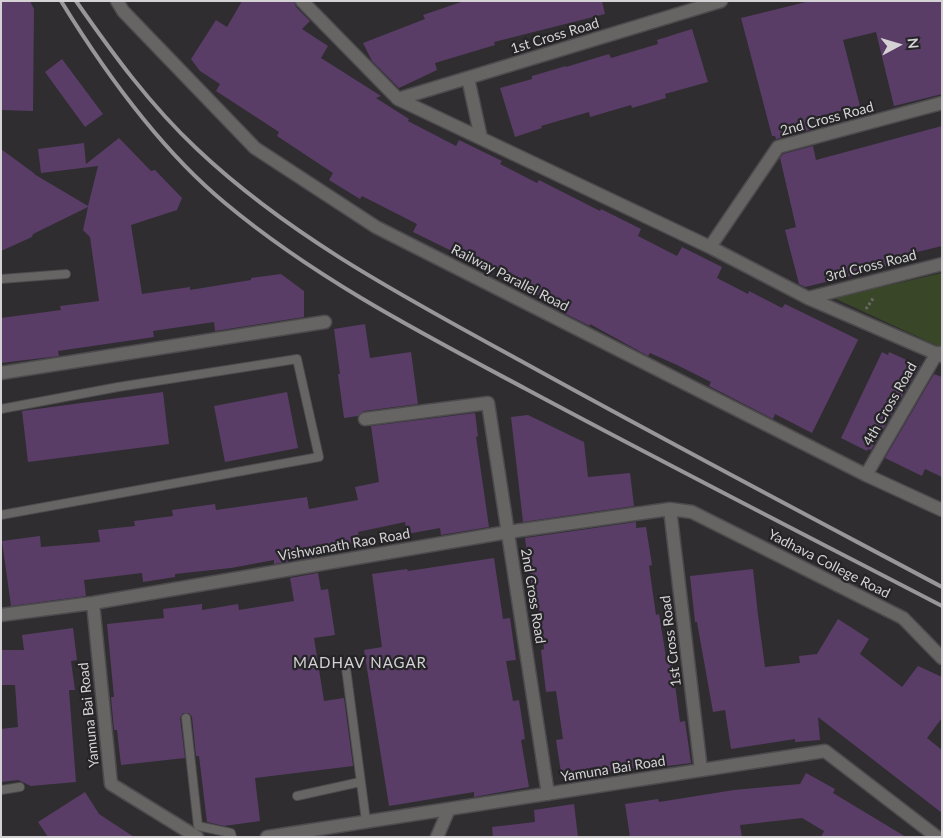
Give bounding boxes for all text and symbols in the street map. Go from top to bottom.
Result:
street label: 1st Cross Road [509,15,601,57]
north arrow [873,20,923,70]
text: N [904,37,922,50]
street label: 2nd Cross Road [778,98,876,140]
street label: Railway Parallel Road [448,241,572,315]
street label: 3rd Cross Road [824,247,918,285]
street label: 4th Cross Road [859,359,921,449]
street label: Vishwanath Rao Road [277,525,411,565]
street label: Yadhava College Road [765,526,893,602]
street label: 2nd Cross Road [517,547,549,645]
street label: 1st Cross Road [657,595,685,687]
district label: MADHAV NAGAR [291,654,429,672]
street label: Yamuna Bai Road [75,662,103,768]
street label: Yamuna Bai Road [559,752,667,786]

